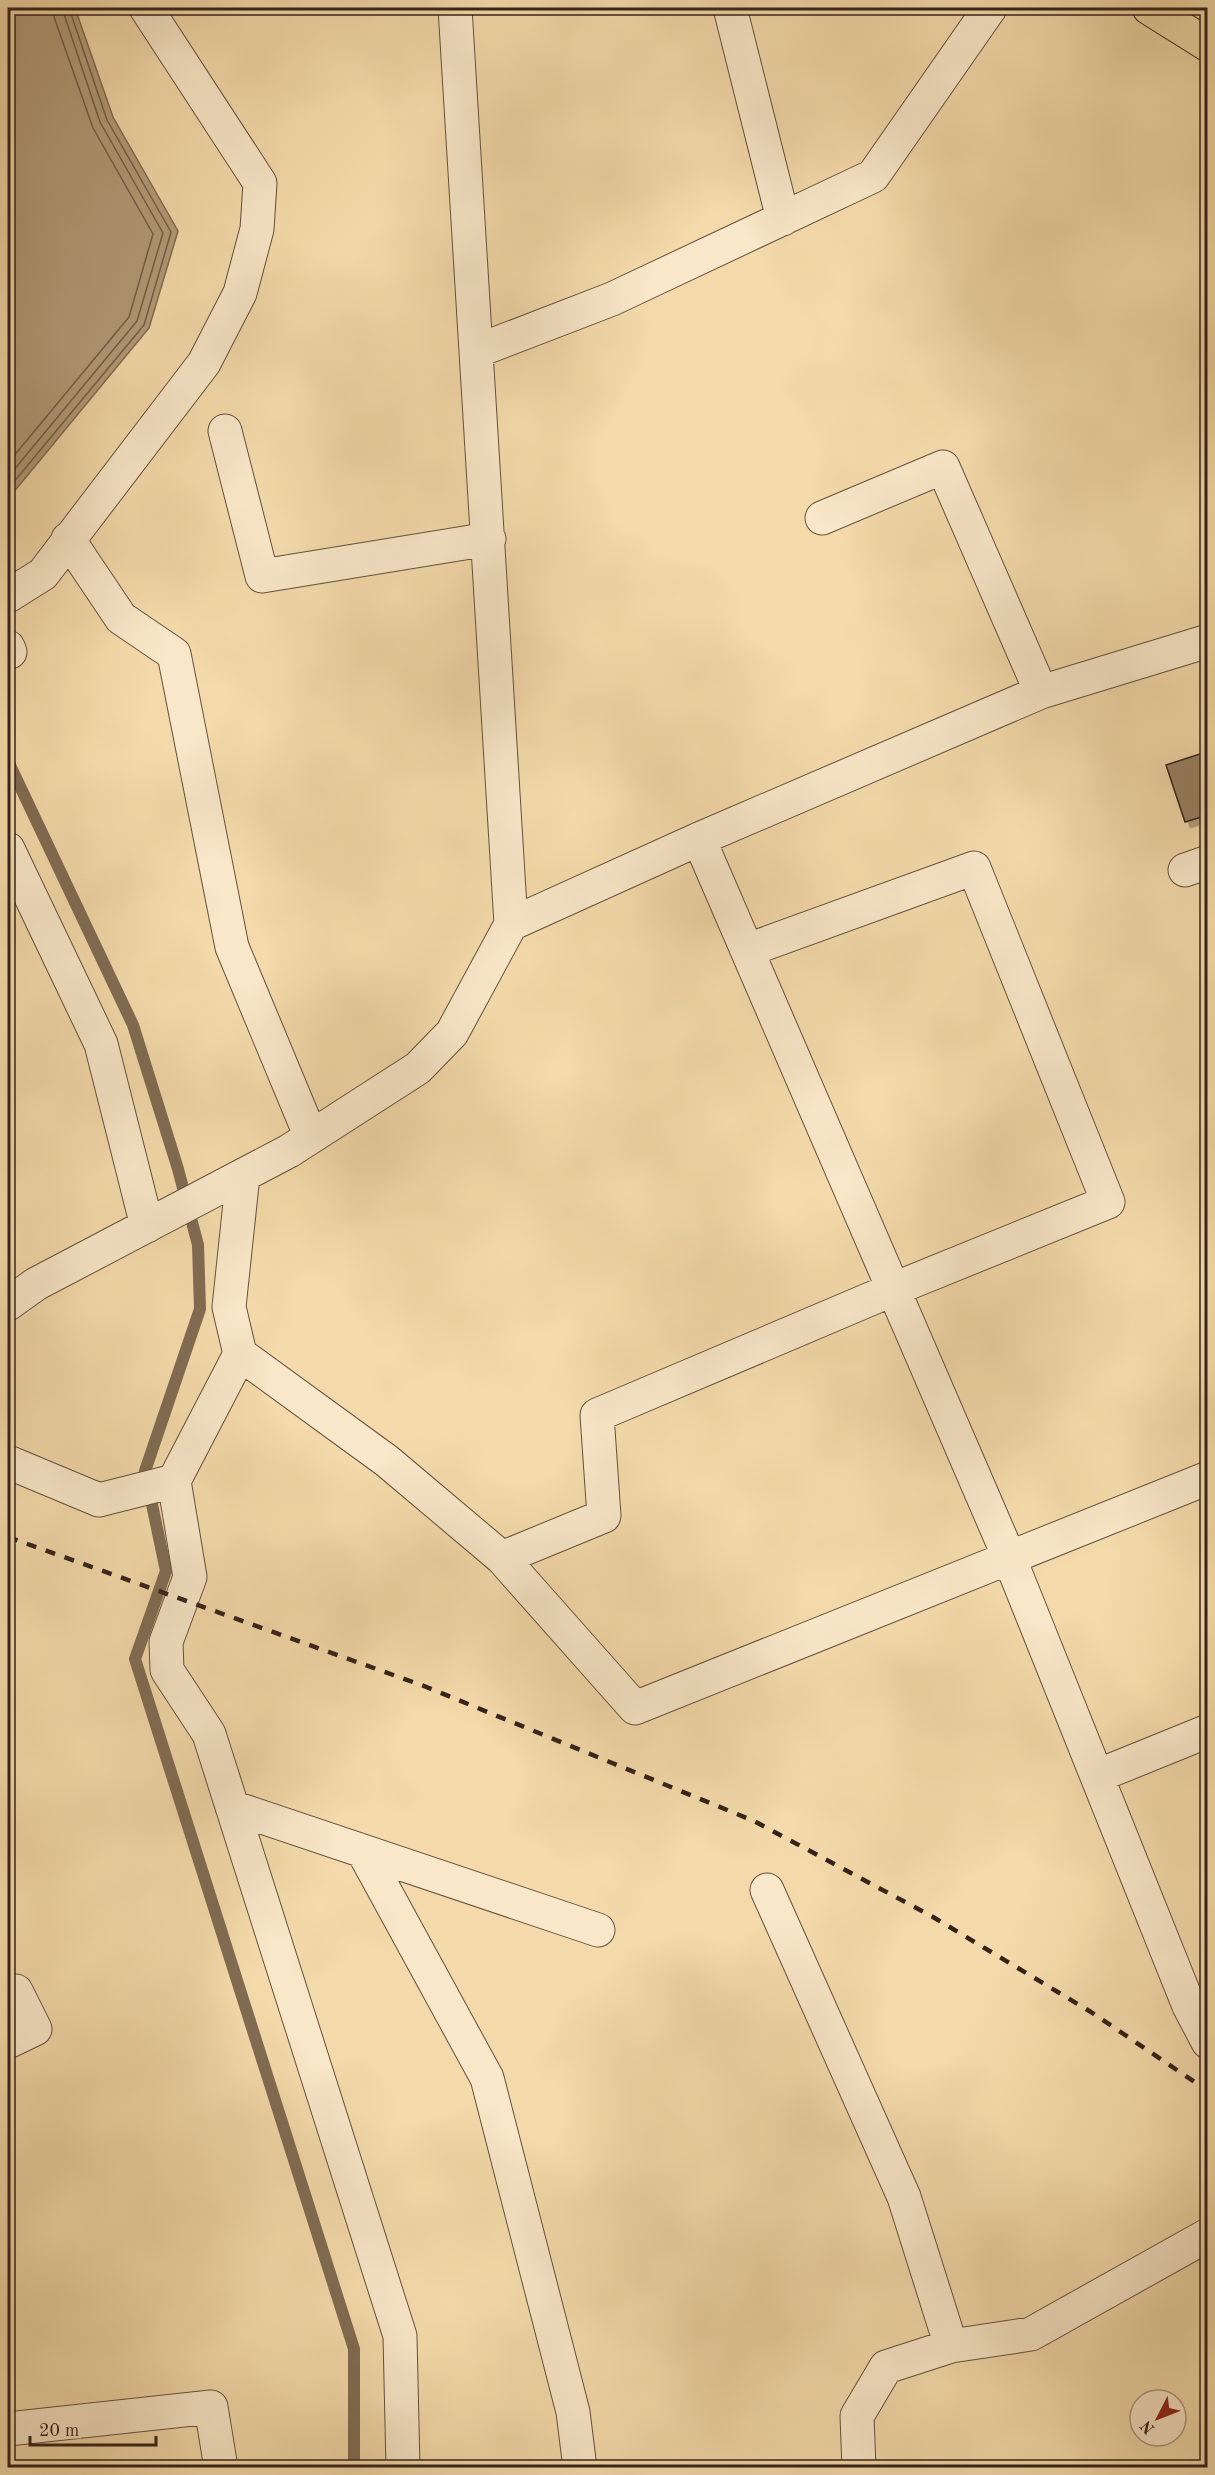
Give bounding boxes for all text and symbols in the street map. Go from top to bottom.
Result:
north arrow [1128,2388,1188,2448]
scale bar [30,2409,156,2447]
text: N [1138,2416,1158,2437]
text: 20 m [39,2422,79,2440]

